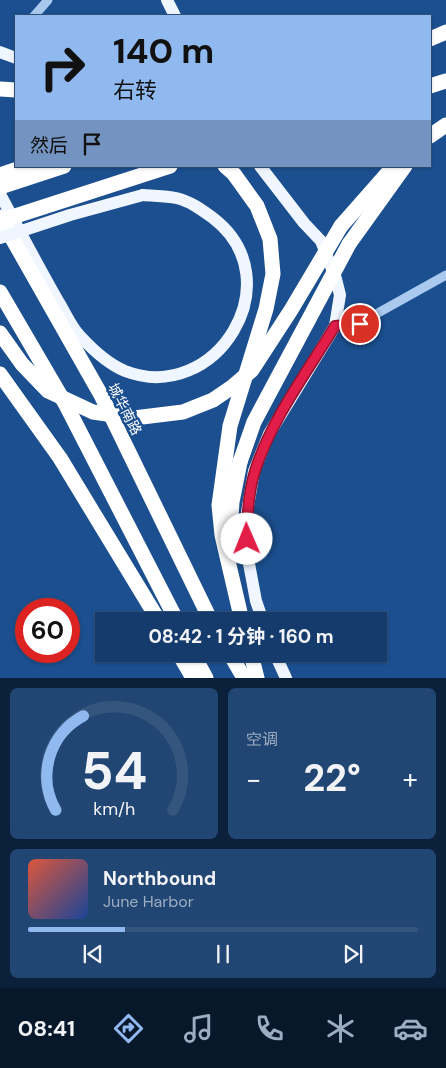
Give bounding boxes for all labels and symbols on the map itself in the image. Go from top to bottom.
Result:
pin [339,303,381,345]
street label: 城华南路 [104,380,146,438]
position arrow [220,512,272,564]
speed limit sign: 60 [15,598,80,663]

